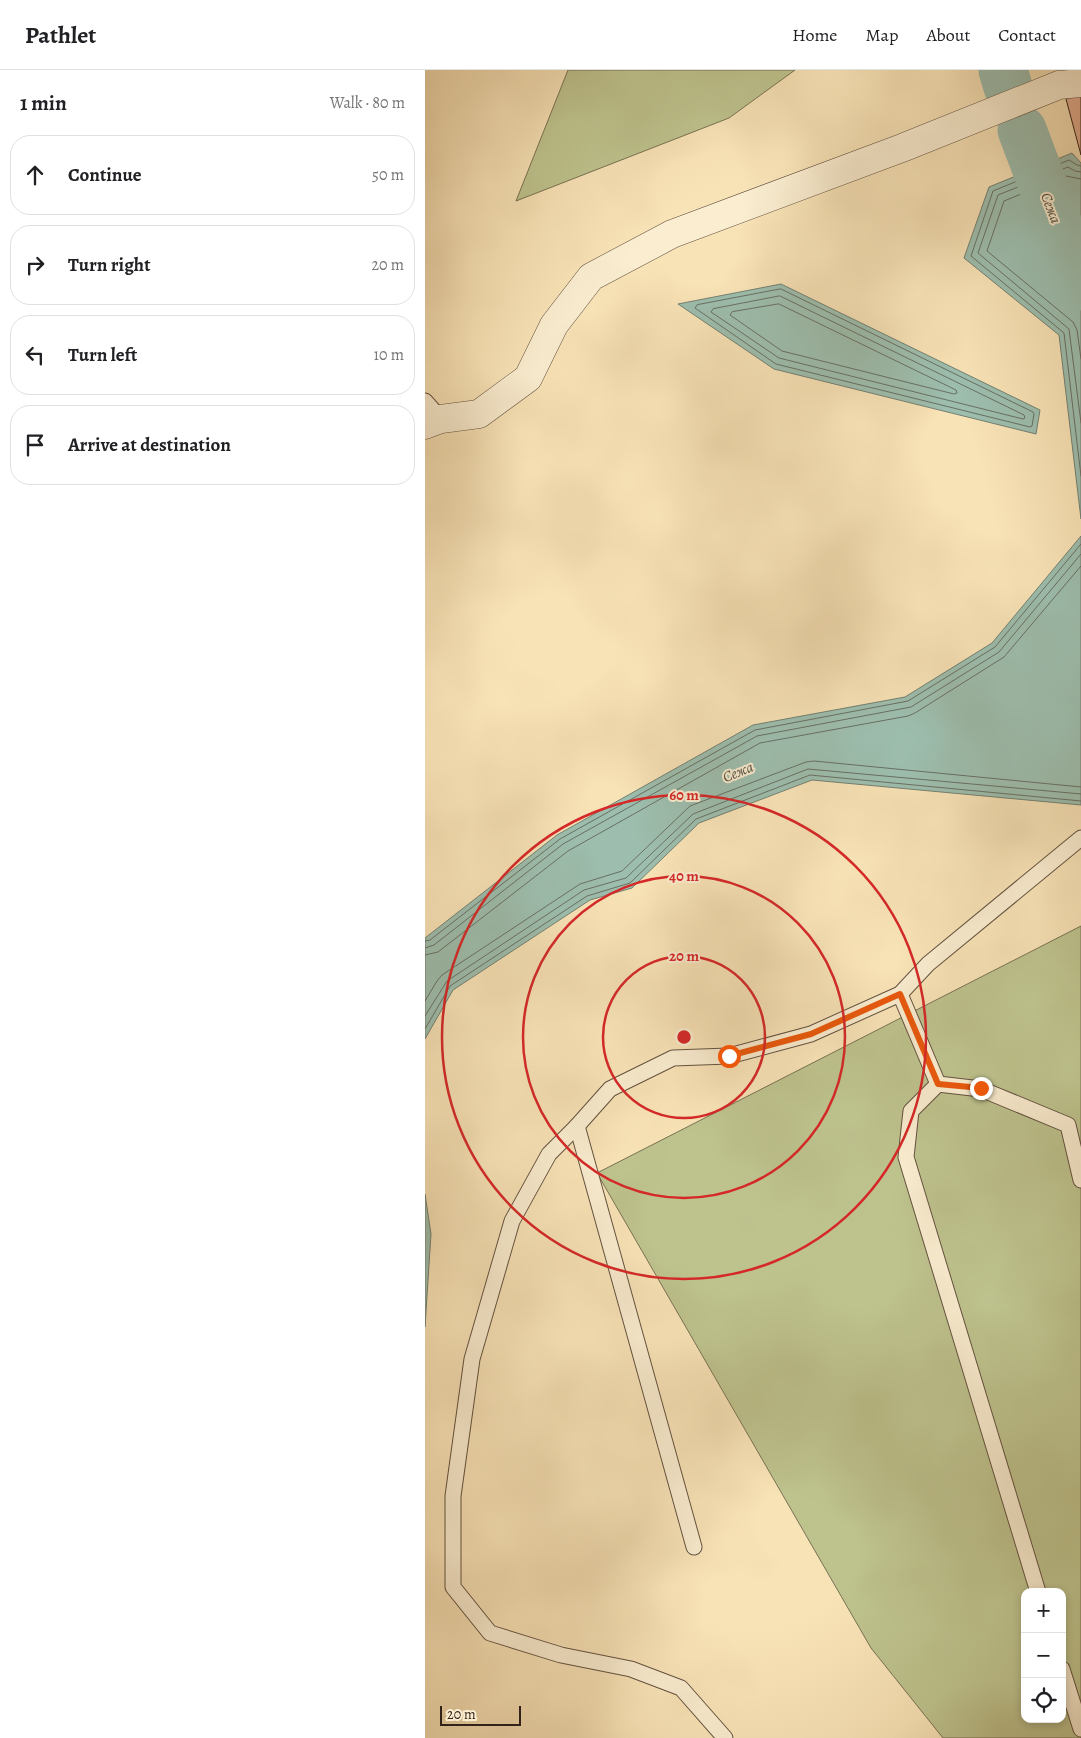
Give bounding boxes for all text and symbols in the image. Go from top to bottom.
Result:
text: Pathlet [25,19,96,51]
text: Home [792,23,837,47]
text: Map [865,23,898,47]
text: About [926,23,970,47]
text: Contact [998,23,1056,47]
text: 1 min [20,89,67,117]
text: Walk · 80 m [330,92,405,114]
icon: ahead [21,161,49,189]
text: Continue [68,162,142,188]
text: 50 m [372,164,404,186]
water label: Сежа [1036,190,1066,226]
icon: right [21,251,49,279]
text: Turn right [68,252,150,278]
text: 20 m [371,254,404,276]
icon: left [21,341,49,369]
text: Turn left [68,342,137,368]
text: 10 m [374,344,404,366]
icon: arrive [21,431,49,459]
text: Arrive at destination [68,432,231,458]
water label: Сежа [720,757,756,787]
text: 60 m [669,785,699,805]
text: 40 m [669,866,699,886]
text: 20 m [669,946,699,966]
centre of rings [675,1028,693,1046]
route start [718,1045,741,1068]
route end [970,1077,993,1100]
map controls [1021,1588,1066,1723]
button: + [1021,1588,1066,1633]
button: − [1021,1633,1066,1678]
button: locate [1021,1678,1066,1723]
scale bar [440,1703,521,1726]
text: 20 m [447,1705,476,1724]

